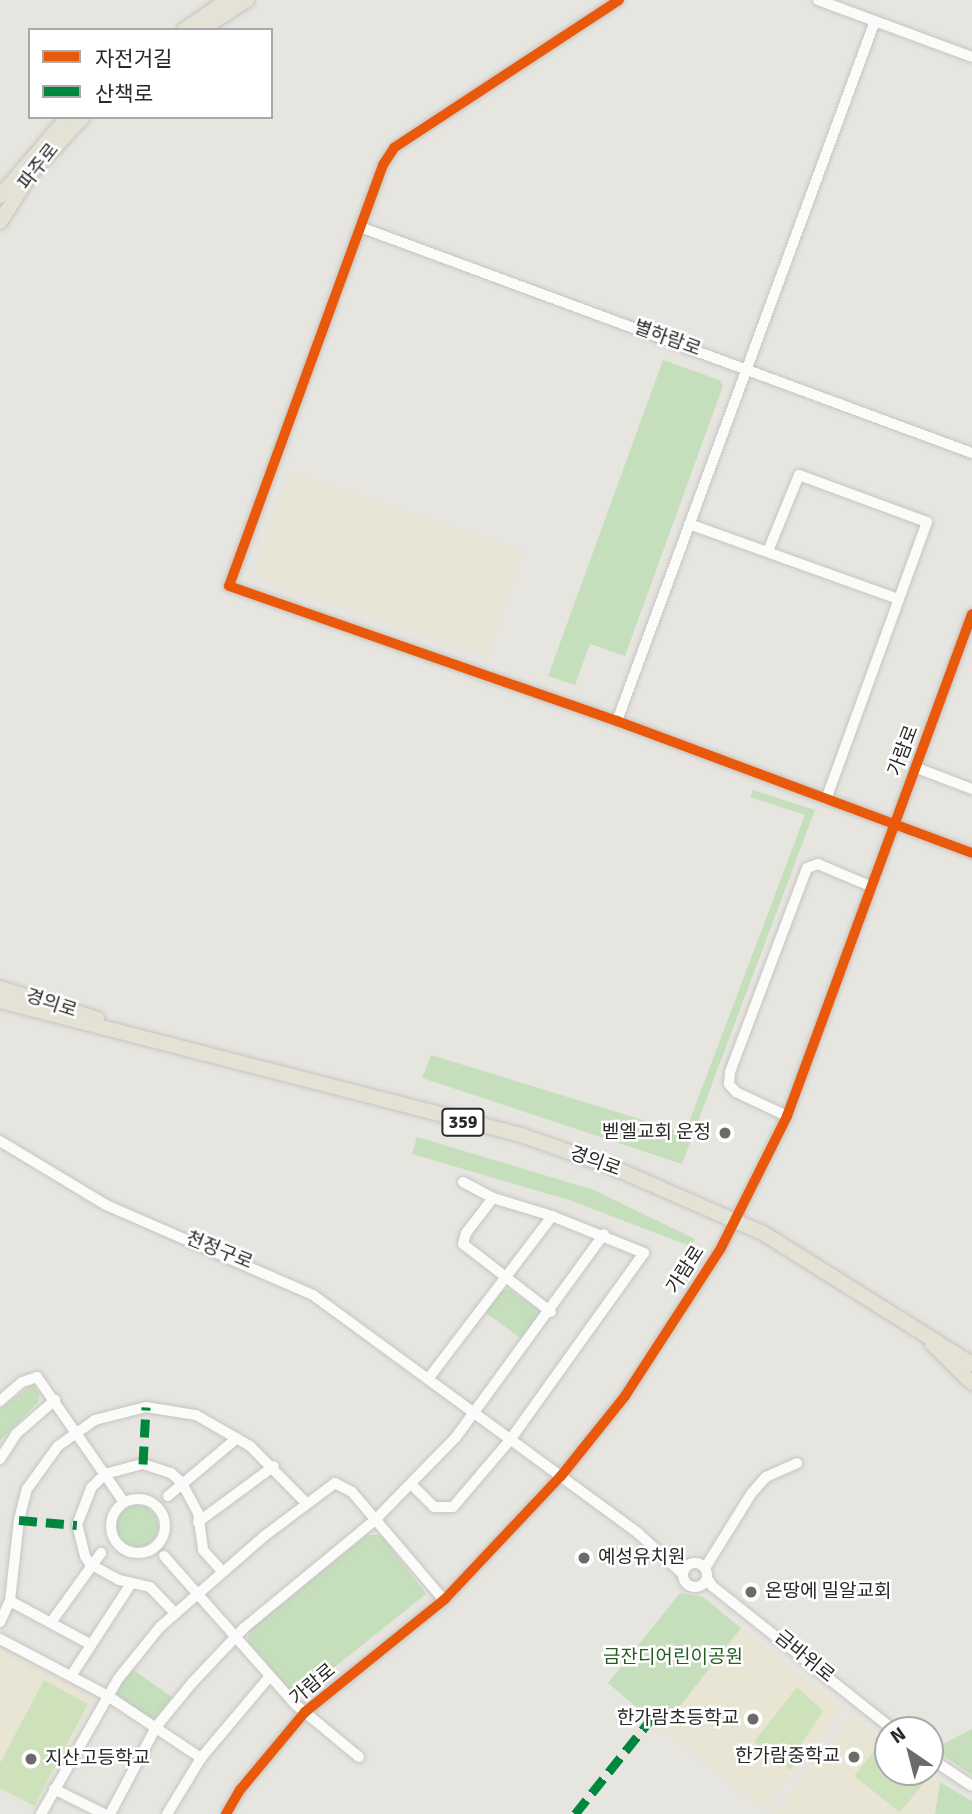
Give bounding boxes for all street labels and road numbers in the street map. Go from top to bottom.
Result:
street label: 파주로 [14,139,64,195]
street label: 별하람로 [630,316,704,362]
street label: 가람로 [884,722,924,780]
street label: 경의로 [23,985,79,1023]
road number: 359 [440,1107,486,1136]
street label: 경의로 [566,1142,624,1182]
street label: 천정구로 [182,1227,256,1275]
street label: 가람로 [662,1242,710,1298]
street label: 금바위로 [770,1626,838,1688]
street label: 가람로 [286,1659,340,1711]

